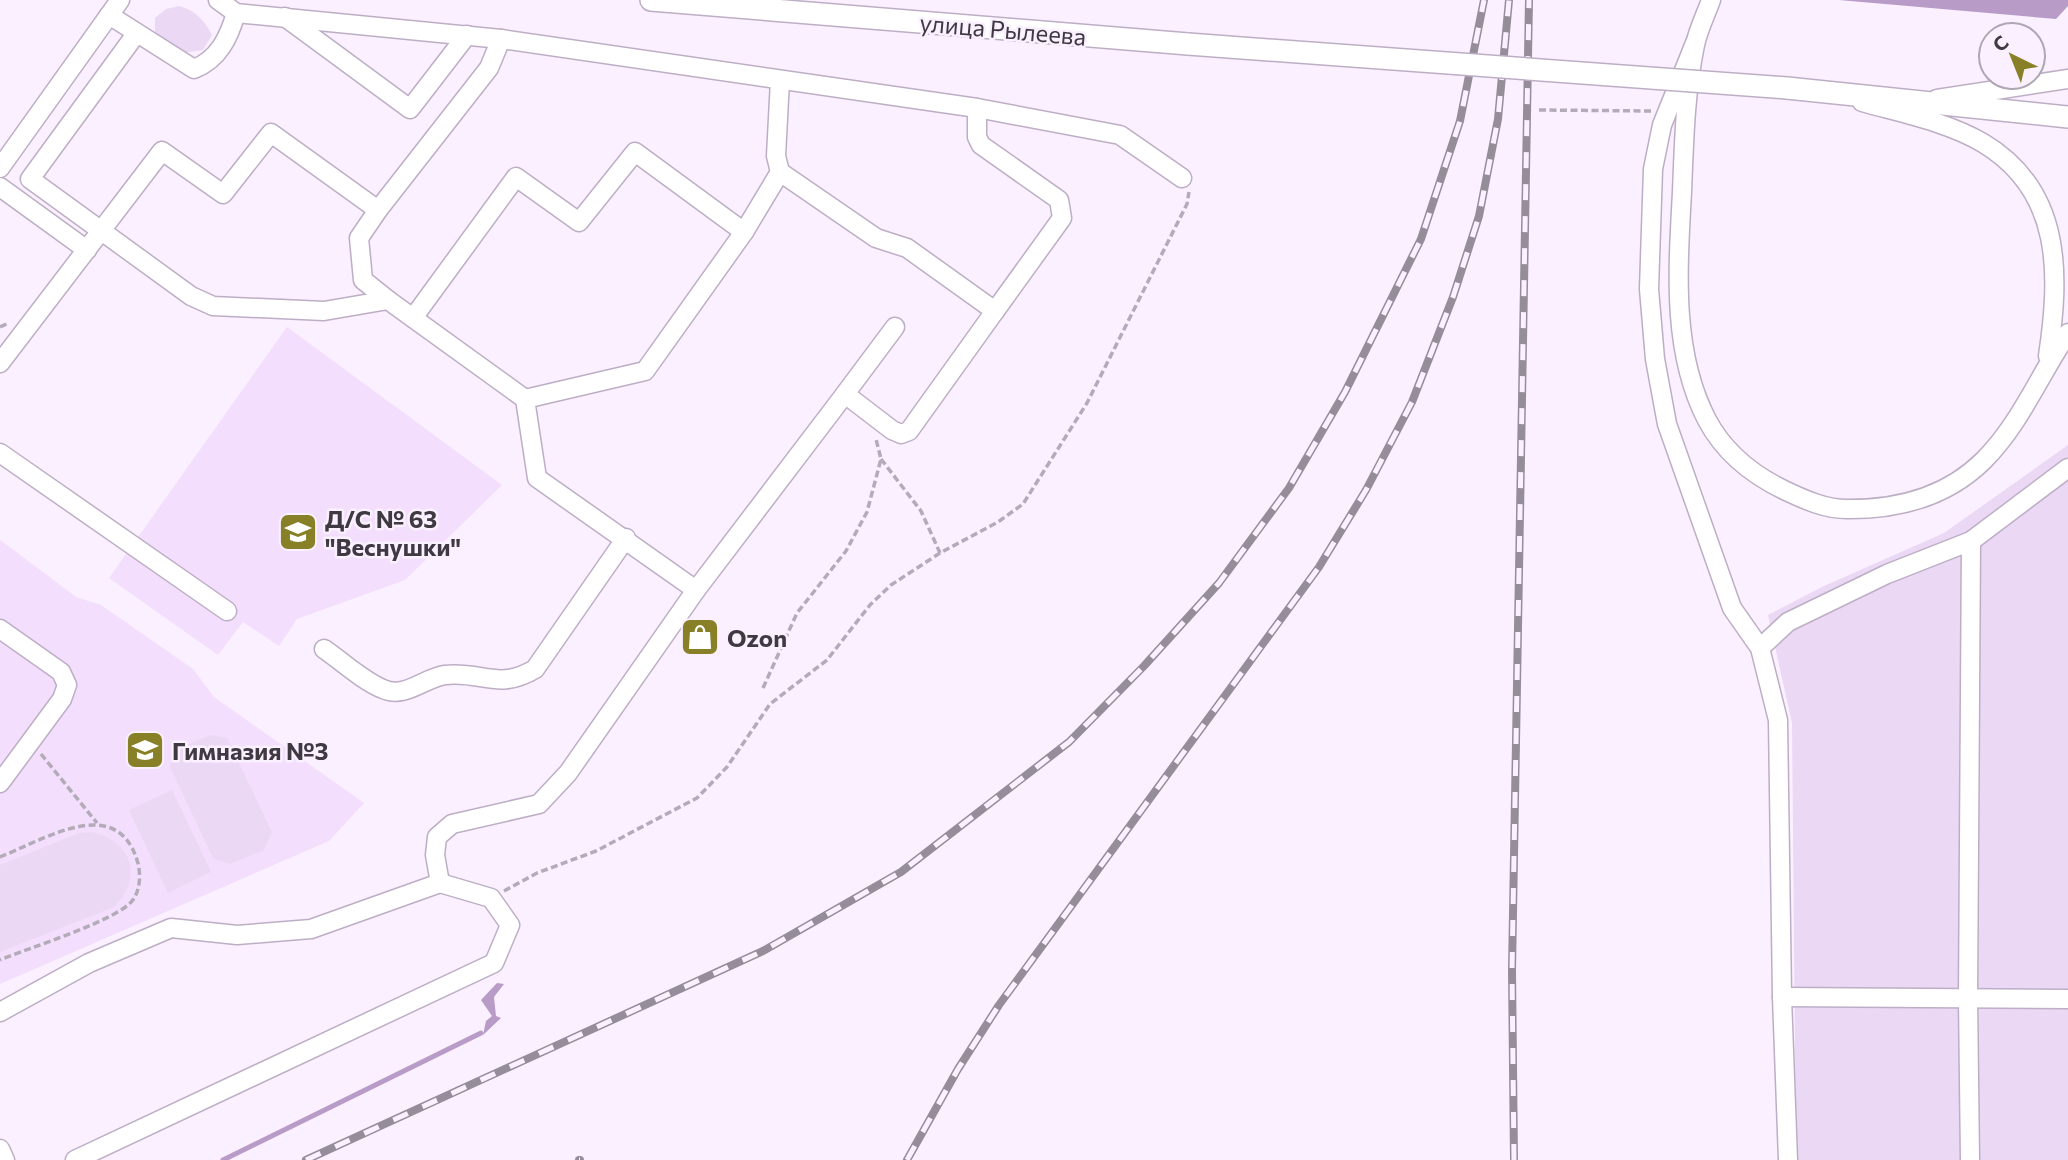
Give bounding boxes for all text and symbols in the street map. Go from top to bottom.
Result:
street label: улица Рылеева [919,7,1087,51]
north arrow [1977,21,2047,91]
text: С [1987,30,2013,56]
place label: Д/С № 63 "Веснушки" [325,504,461,561]
school or university icon: Д/С № 63 "Веснушки" [277,511,319,553]
shop icon: Ozon [679,616,721,658]
place label: Ozon [727,623,787,652]
school or university icon: Гимназия №3 [124,729,166,771]
place label: Гимназия №3 [172,736,328,765]

